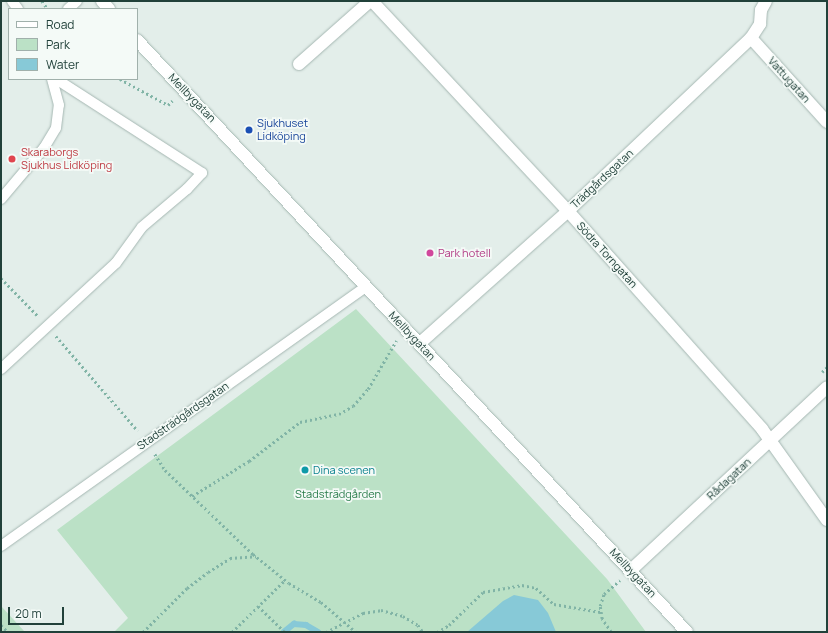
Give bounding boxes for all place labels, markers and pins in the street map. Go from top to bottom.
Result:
place label: Sjukhuset Lidköping [257,117,308,143]
marker: Sjukhuset Lidköping [244,125,254,135]
place label: Skaraborgs Sjukhus Lidköping [21,146,112,172]
marker: Skaraborgs Sjukhus Lidköping [6,153,18,165]
place label: Park hotell [438,246,491,260]
marker: Park hotell [425,248,435,258]
place label: Dina scenen [313,463,375,477]
marker: Dina scenen [300,465,310,475]

